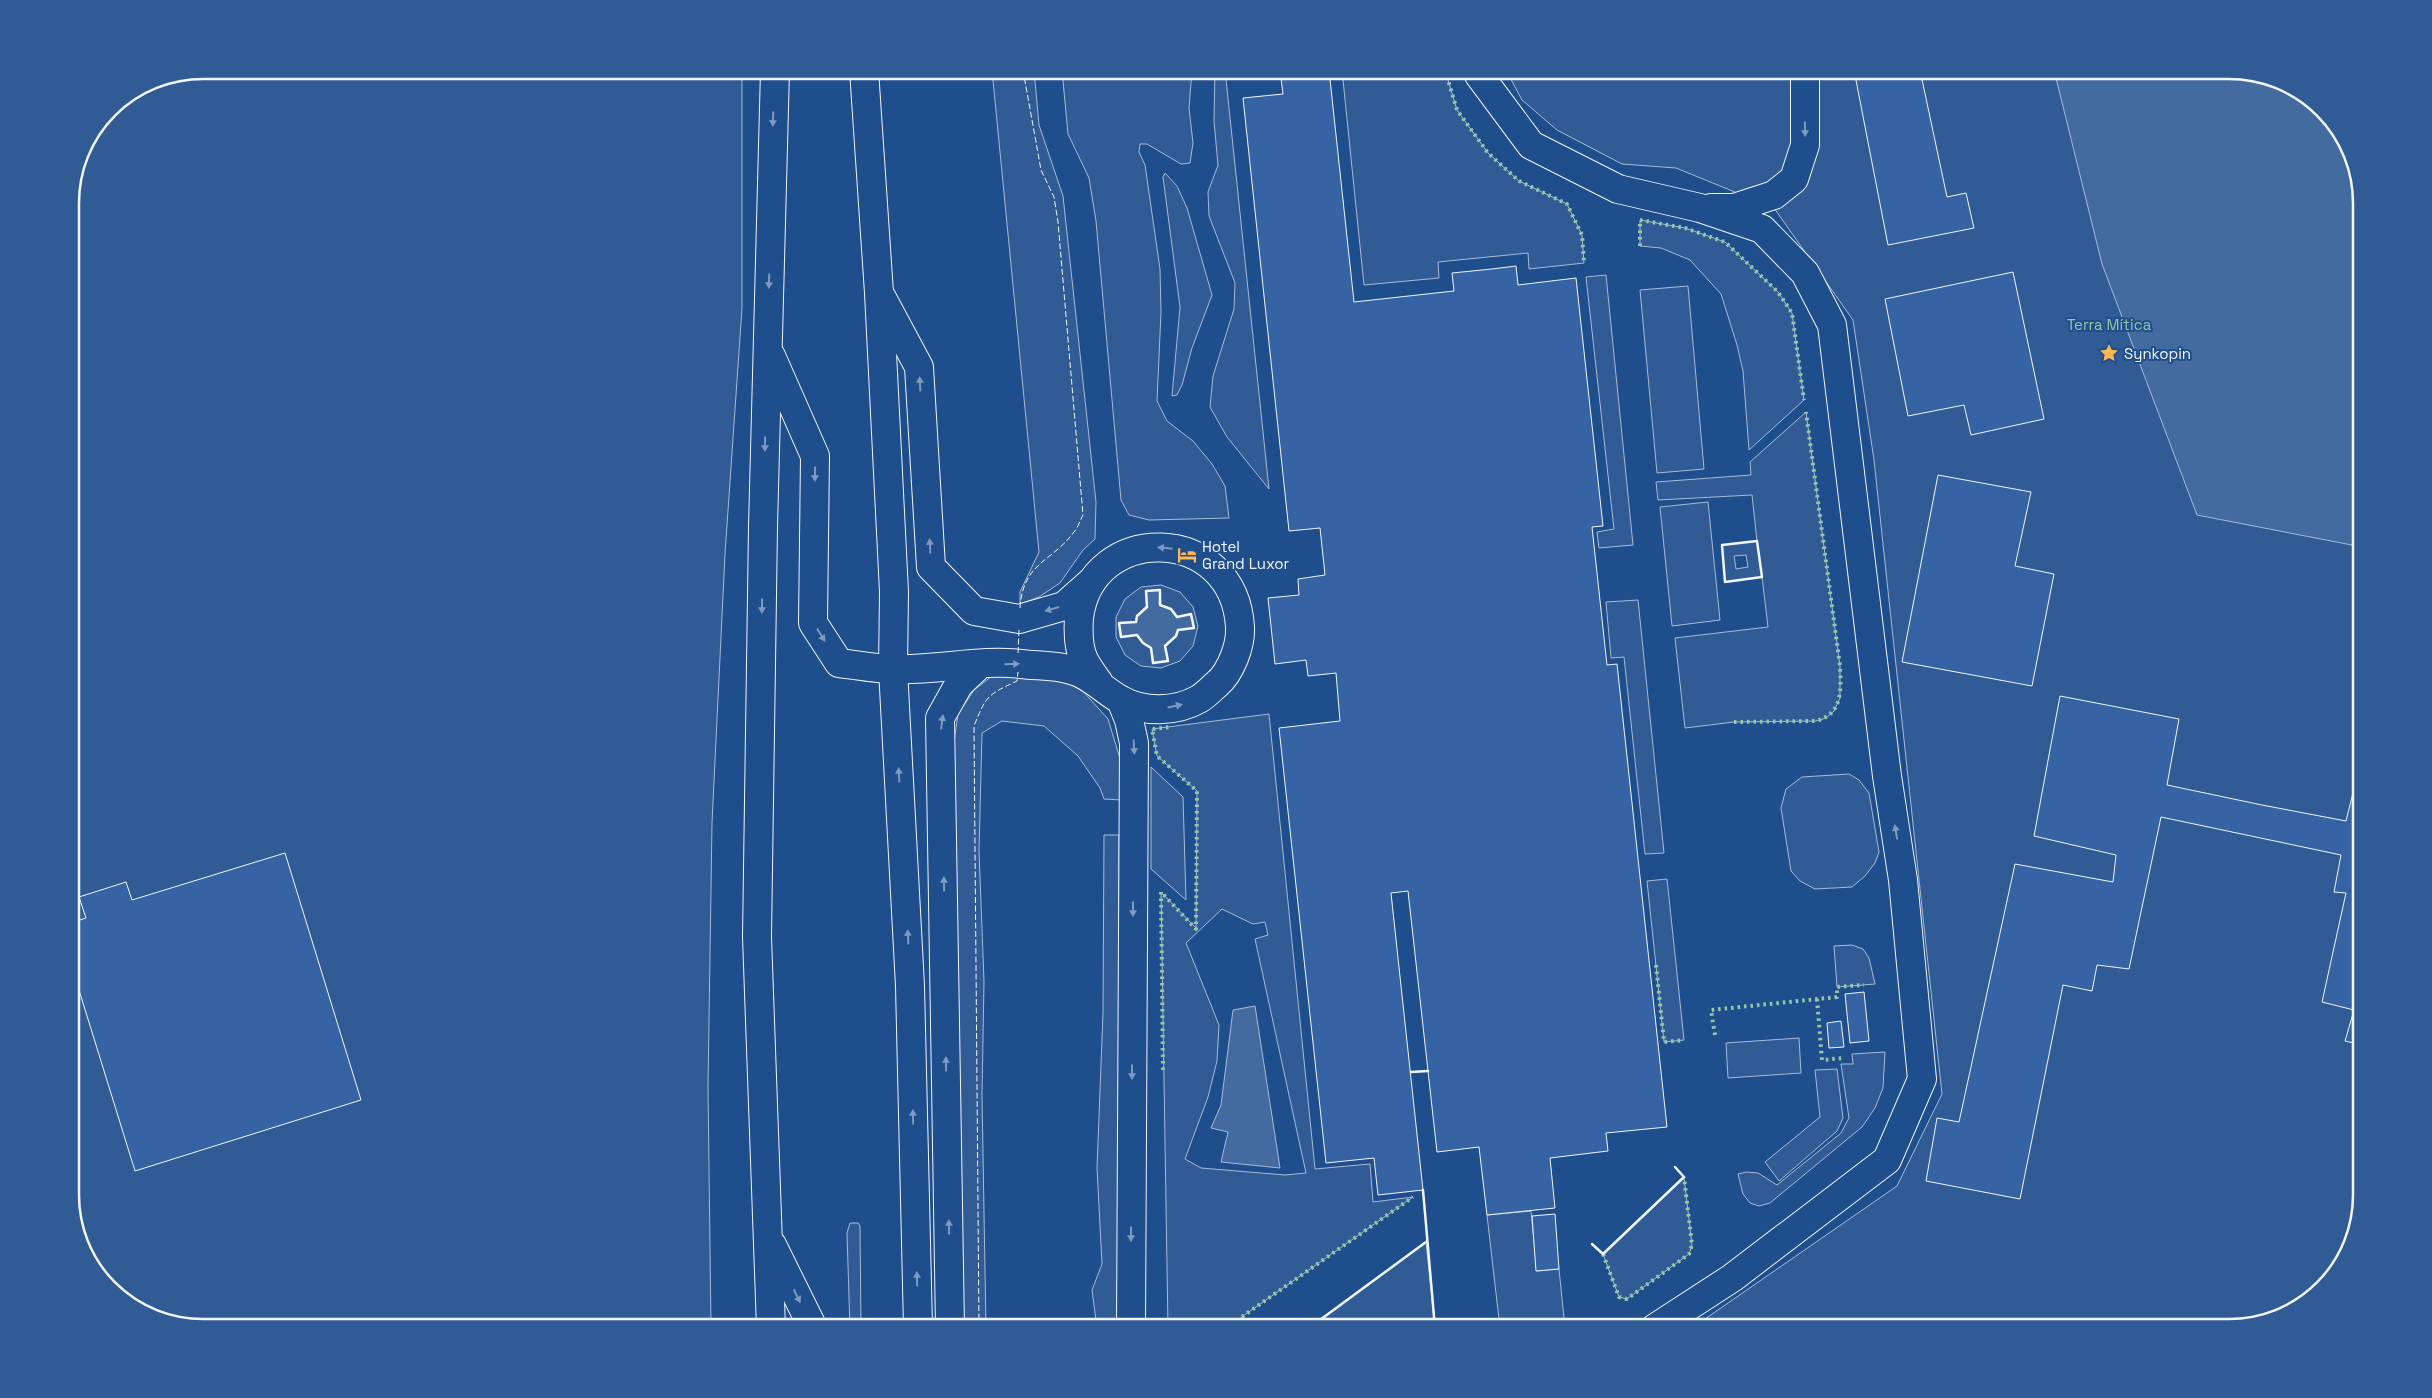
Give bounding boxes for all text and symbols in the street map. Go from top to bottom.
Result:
one-way arrow [769,111,777,127]
one-way arrow [1801,121,1809,137]
one-way arrow [765,273,773,289]
park label: Terra Mítica [2067,315,2152,334]
place icon: Synkopin [2098,342,2120,364]
place label: Synkopin [2124,344,2191,363]
one-way arrow [916,375,924,391]
one-way arrow [761,436,769,452]
one-way arrow [811,467,819,483]
one-way arrow [925,537,933,553]
place label: Hotel Grand Luxor [1202,537,1290,573]
one-way arrow [1156,543,1172,551]
hotel icon: Hotel Grand Luxor [1176,544,1198,566]
one-way arrow [758,598,766,614]
one-way arrow [1044,606,1059,614]
one-way arrow [816,628,825,641]
one-way arrow [1004,660,1020,668]
one-way arrow [1167,702,1183,710]
one-way arrow [938,714,946,730]
one-way arrow [1130,739,1138,755]
one-way arrow [894,766,902,782]
one-way arrow [1891,823,1899,839]
one-way arrow [939,876,947,892]
one-way arrow [1129,901,1137,917]
one-way arrow [903,929,911,945]
one-way arrow [942,1056,950,1072]
one-way arrow [1128,1064,1136,1080]
one-way arrow [909,1109,917,1125]
one-way arrow [945,1219,953,1235]
one-way arrow [1127,1226,1135,1242]
one-way arrow [913,1271,921,1287]
one-way arrow [793,1289,801,1303]

